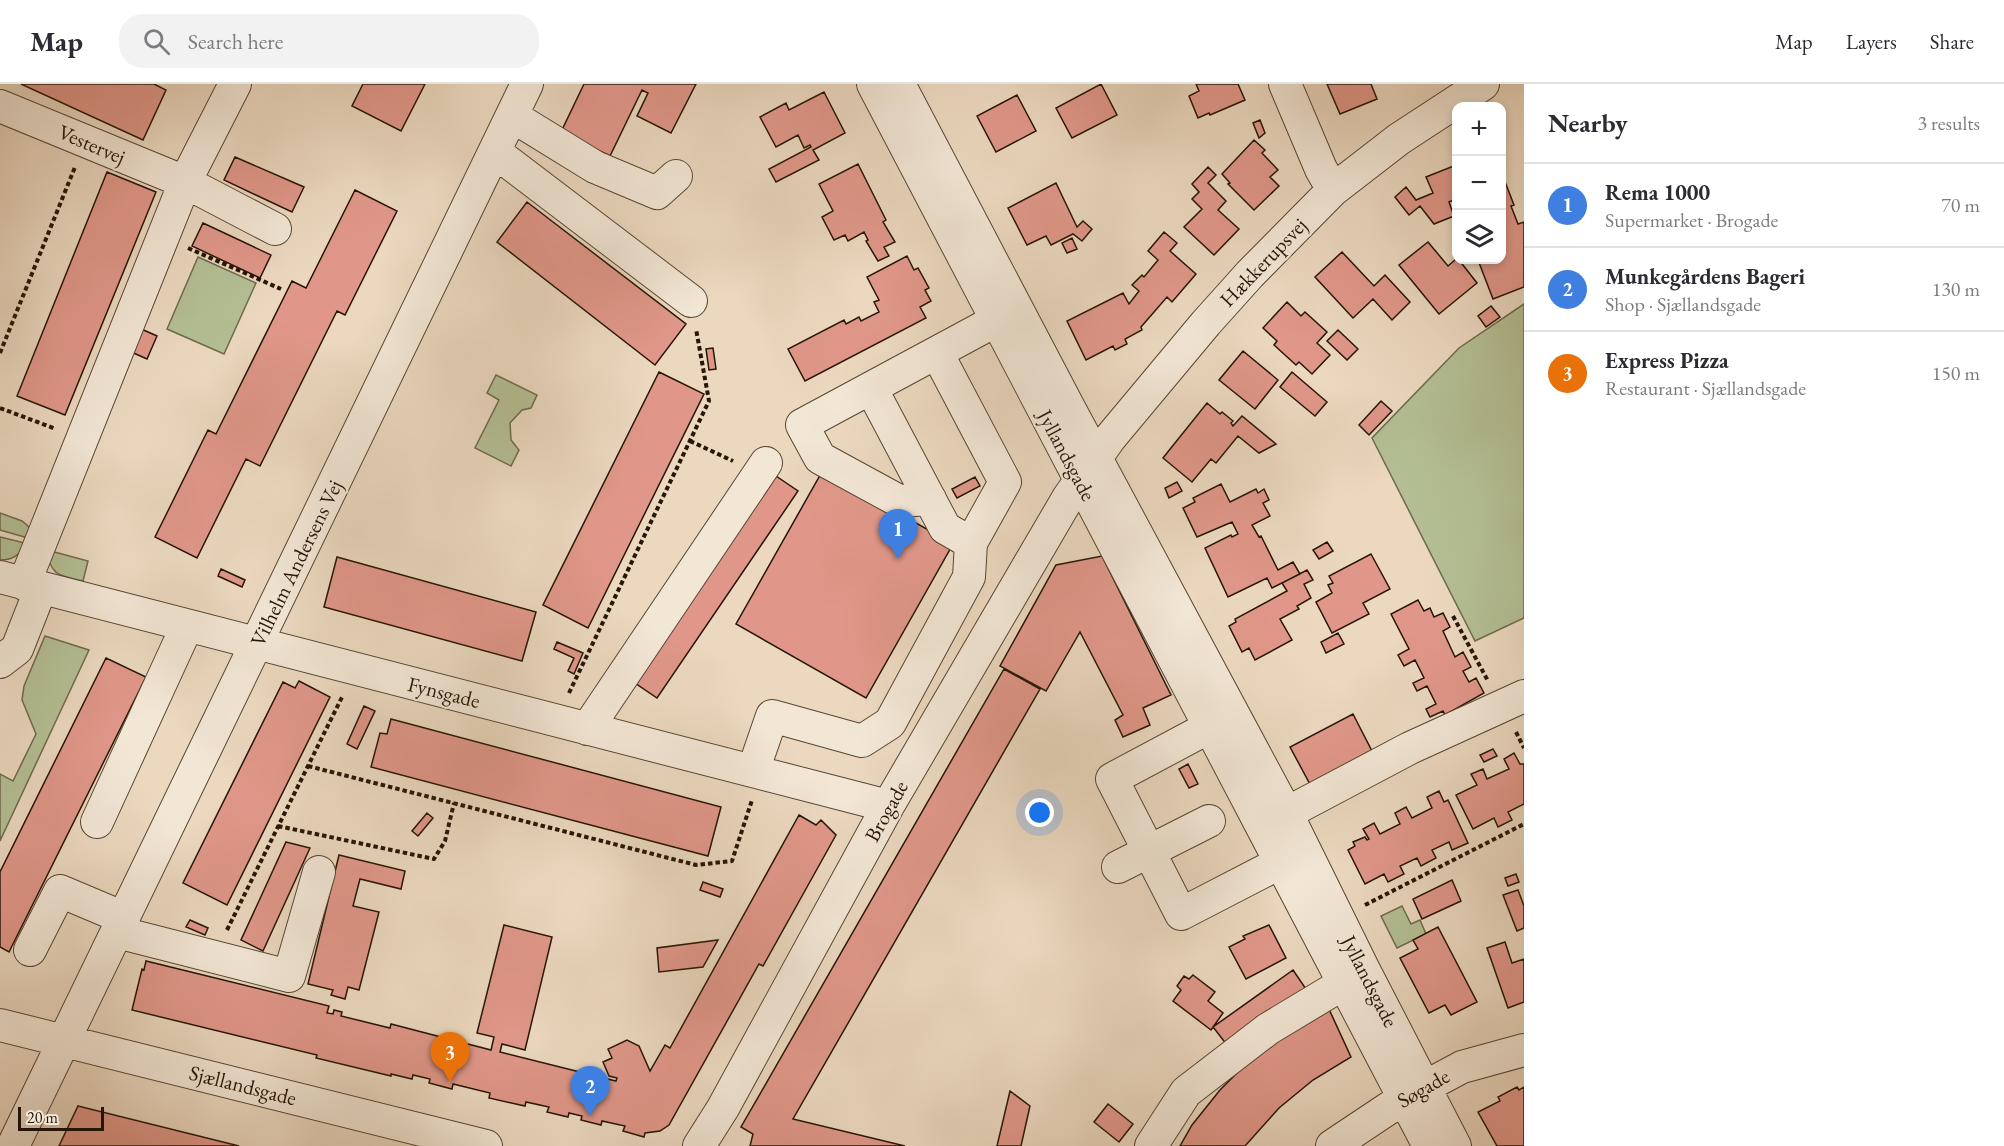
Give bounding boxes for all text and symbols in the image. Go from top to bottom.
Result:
search box [119,14,539,68]
text: Map [30,23,83,59]
icon: search [140,25,173,58]
text: Search here [188,27,283,56]
text: Map [1775,28,1813,55]
text: Layers [1846,28,1897,55]
text: Share [1930,28,1974,55]
map controls [1452,102,1506,264]
button: + [1452,102,1506,156]
text: Nearby [1548,106,1628,140]
text: 3 results [1917,110,1980,136]
street label: Vestervej [54,118,130,170]
button: − [1452,156,1506,210]
text: Rema 1000 [1605,178,1710,207]
text: 1 [1562,192,1573,218]
text: 70 m [1941,192,1980,218]
text: Supermarket · Brogade [1605,207,1778,233]
button: layers [1452,210,1506,264]
street label: Hækkerupsvej [1214,212,1312,312]
text: Munkegårdens Bageri [1605,262,1805,291]
text: 2 [1562,276,1573,302]
text: 130 m [1932,276,1980,302]
text: Shop · Sjællandsgade [1605,291,1761,317]
text: Express Pizza [1605,346,1729,375]
text: 3 [1562,360,1573,386]
text: 150 m [1932,360,1980,386]
text: Restaurant · Sjællandsgade [1605,375,1806,401]
street label: Jyllandsgade [1031,403,1102,505]
street label: Vilhelm Andersens Vej [244,475,348,651]
pin: 1 [878,510,918,559]
street label: Fynsgade [405,670,483,714]
street label: Brogade [858,776,914,846]
your location [1025,798,1054,827]
street label: Jyllandsgade [1334,929,1405,1032]
pin: 3 [430,1032,470,1082]
street label: Sjællandsgade [187,1059,299,1111]
street label: Søgade [1392,1062,1454,1114]
pin: 2 [570,1066,610,1116]
scale bar [18,1104,104,1132]
text: 20 m [27,1107,58,1128]

